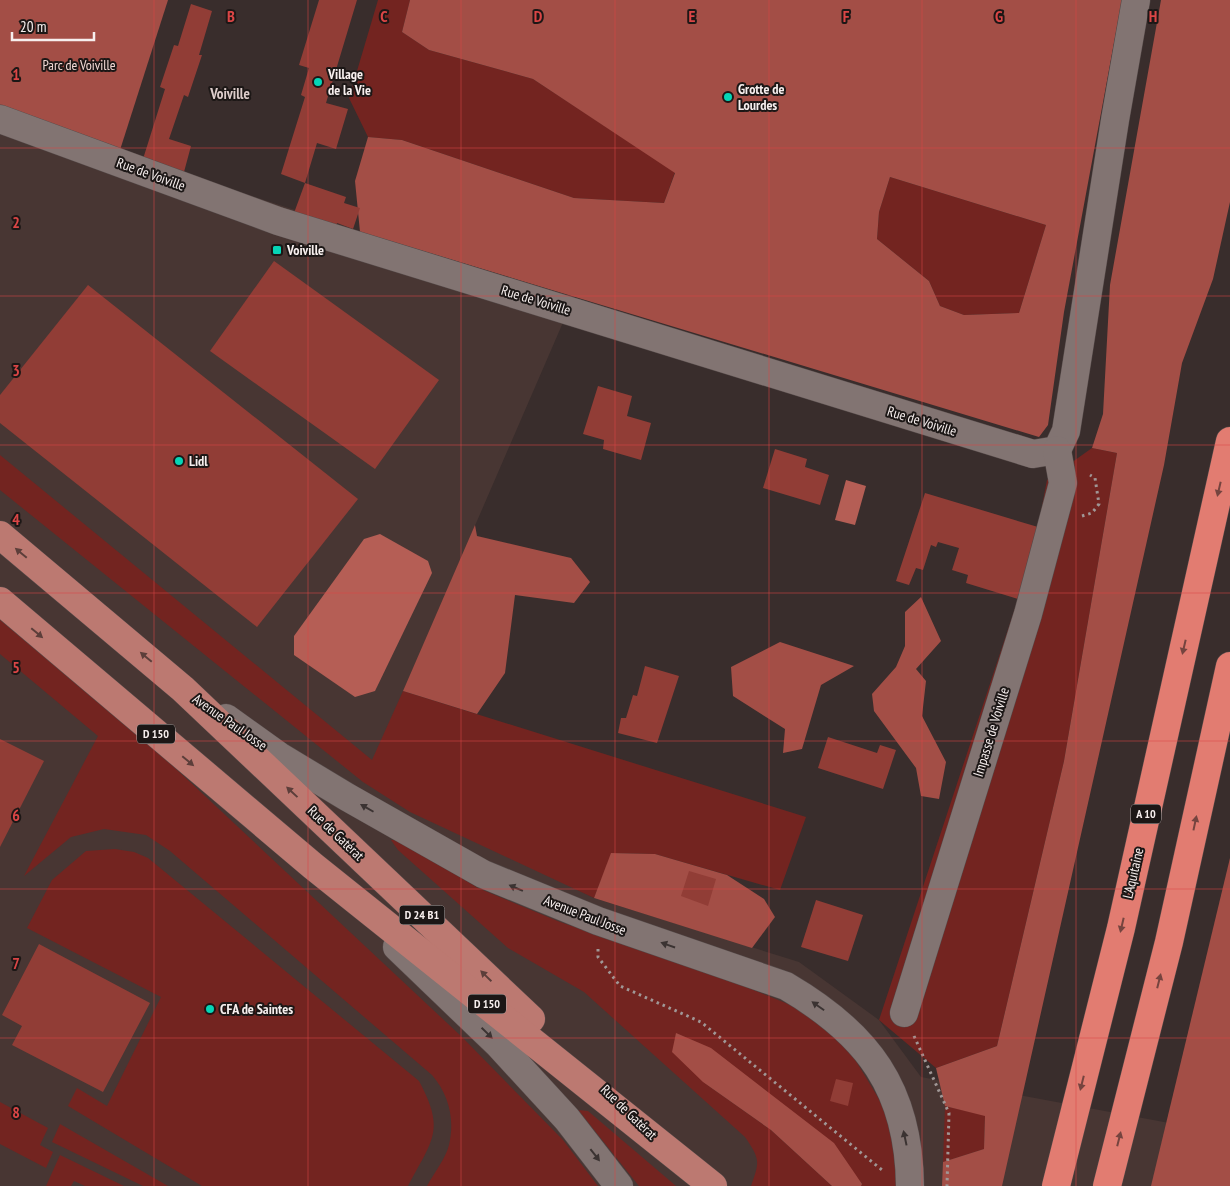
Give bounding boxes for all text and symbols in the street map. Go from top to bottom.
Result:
text: B [227,6,235,26]
text: C [380,6,388,26]
text: D [534,6,543,26]
text: E [689,6,696,26]
text: F [843,6,850,26]
text: G [995,6,1003,26]
text: H [1149,6,1157,26]
scale bar [12,10,95,42]
text: 20 m [20,17,46,36]
park label: Parc de Voiville [42,56,116,74]
text: 1 [12,64,20,84]
place label: Village de la Vie [327,65,371,99]
marker: Village de la Vie [312,76,324,88]
place label: Grotte de Lourdes [738,80,785,114]
district label: Voiville [209,84,250,103]
marker: Grotte de Lourdes [722,91,734,103]
street label: Rue de Voiville [114,153,188,195]
text: 2 [12,212,20,232]
place label: Voiville [286,241,324,259]
marker: Voiville [271,244,283,256]
street label: Rue de Voiville [499,281,573,319]
text: 3 [12,360,20,380]
street label: Rue de Voiville [885,402,959,440]
place label: Lidl [189,452,208,470]
marker: Lidl [173,455,185,467]
one-way arrow [1215,481,1223,496]
text: 4 [12,509,20,529]
one-way arrow [15,548,27,559]
one-way arrow [30,627,43,638]
one-way arrow [1180,640,1188,655]
one-way arrow [139,652,152,663]
text: 5 [12,657,20,677]
street label: Impasse de Voiville [969,685,1013,779]
street label: Avenue Paul Josse [189,690,271,754]
road number: D 150 [137,724,175,744]
one-way arrow [181,755,194,766]
one-way arrow [287,786,299,798]
street label: Rue de Gatérat [304,802,368,864]
one-way arrow [360,804,374,813]
road number: A 10 [1131,804,1161,824]
text: 6 [12,805,20,825]
one-way arrow [1191,815,1199,830]
street label: L'Aquitaine [1118,846,1148,900]
one-way arrow [509,884,523,892]
street label: Avenue Paul Josse [541,891,629,939]
road number: D 24 B1 [400,906,444,924]
one-way arrow [1118,918,1126,933]
one-way arrow [661,941,676,948]
text: 7 [12,953,20,973]
one-way arrow [481,970,493,982]
one-way arrow [1155,974,1163,989]
road number: D 150 [468,994,506,1014]
place label: CFA de Saintes [220,1000,293,1018]
one-way arrow [812,1001,825,1011]
marker: CFA de Saintes [204,1003,216,1015]
one-way arrow [481,1027,493,1039]
one-way arrow [1078,1075,1086,1090]
street label: Rue de Gatérat [597,1081,661,1143]
text: 8 [12,1102,20,1122]
one-way arrow [901,1130,909,1145]
one-way arrow [1115,1131,1123,1146]
one-way arrow [590,1148,600,1162]

